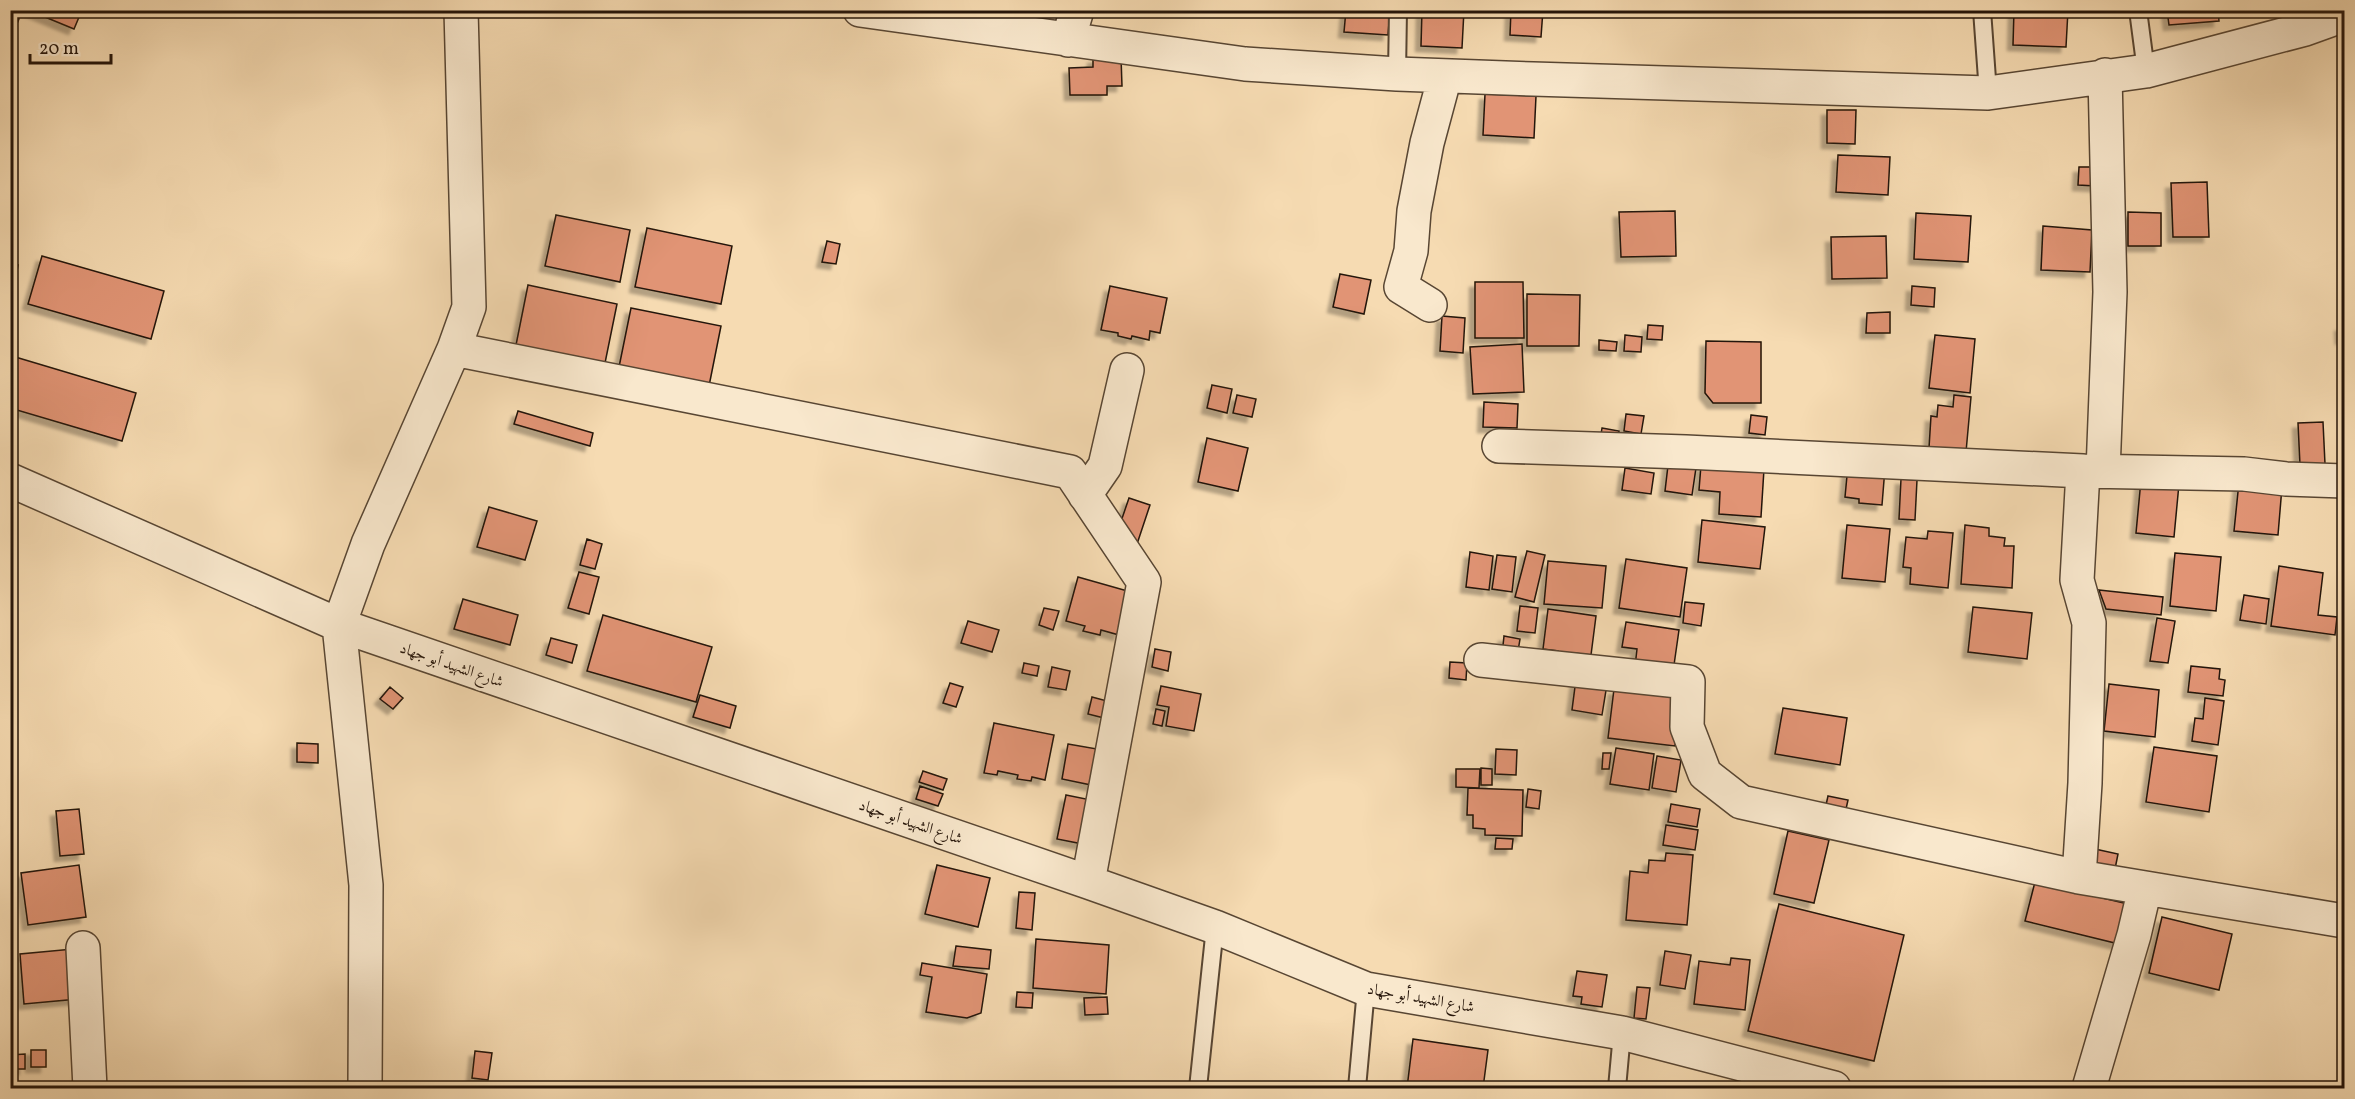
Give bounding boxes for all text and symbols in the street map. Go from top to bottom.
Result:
scale bar [30,27,111,65]
text: 20 m [39,37,79,62]
street label: شارع الشهيد أبو جهاد [396,636,507,695]
street label: شارع الشهيد أبو جهاد [855,793,966,852]
street label: شارع الشهيد أبو جهاد [1365,977,1476,1020]

